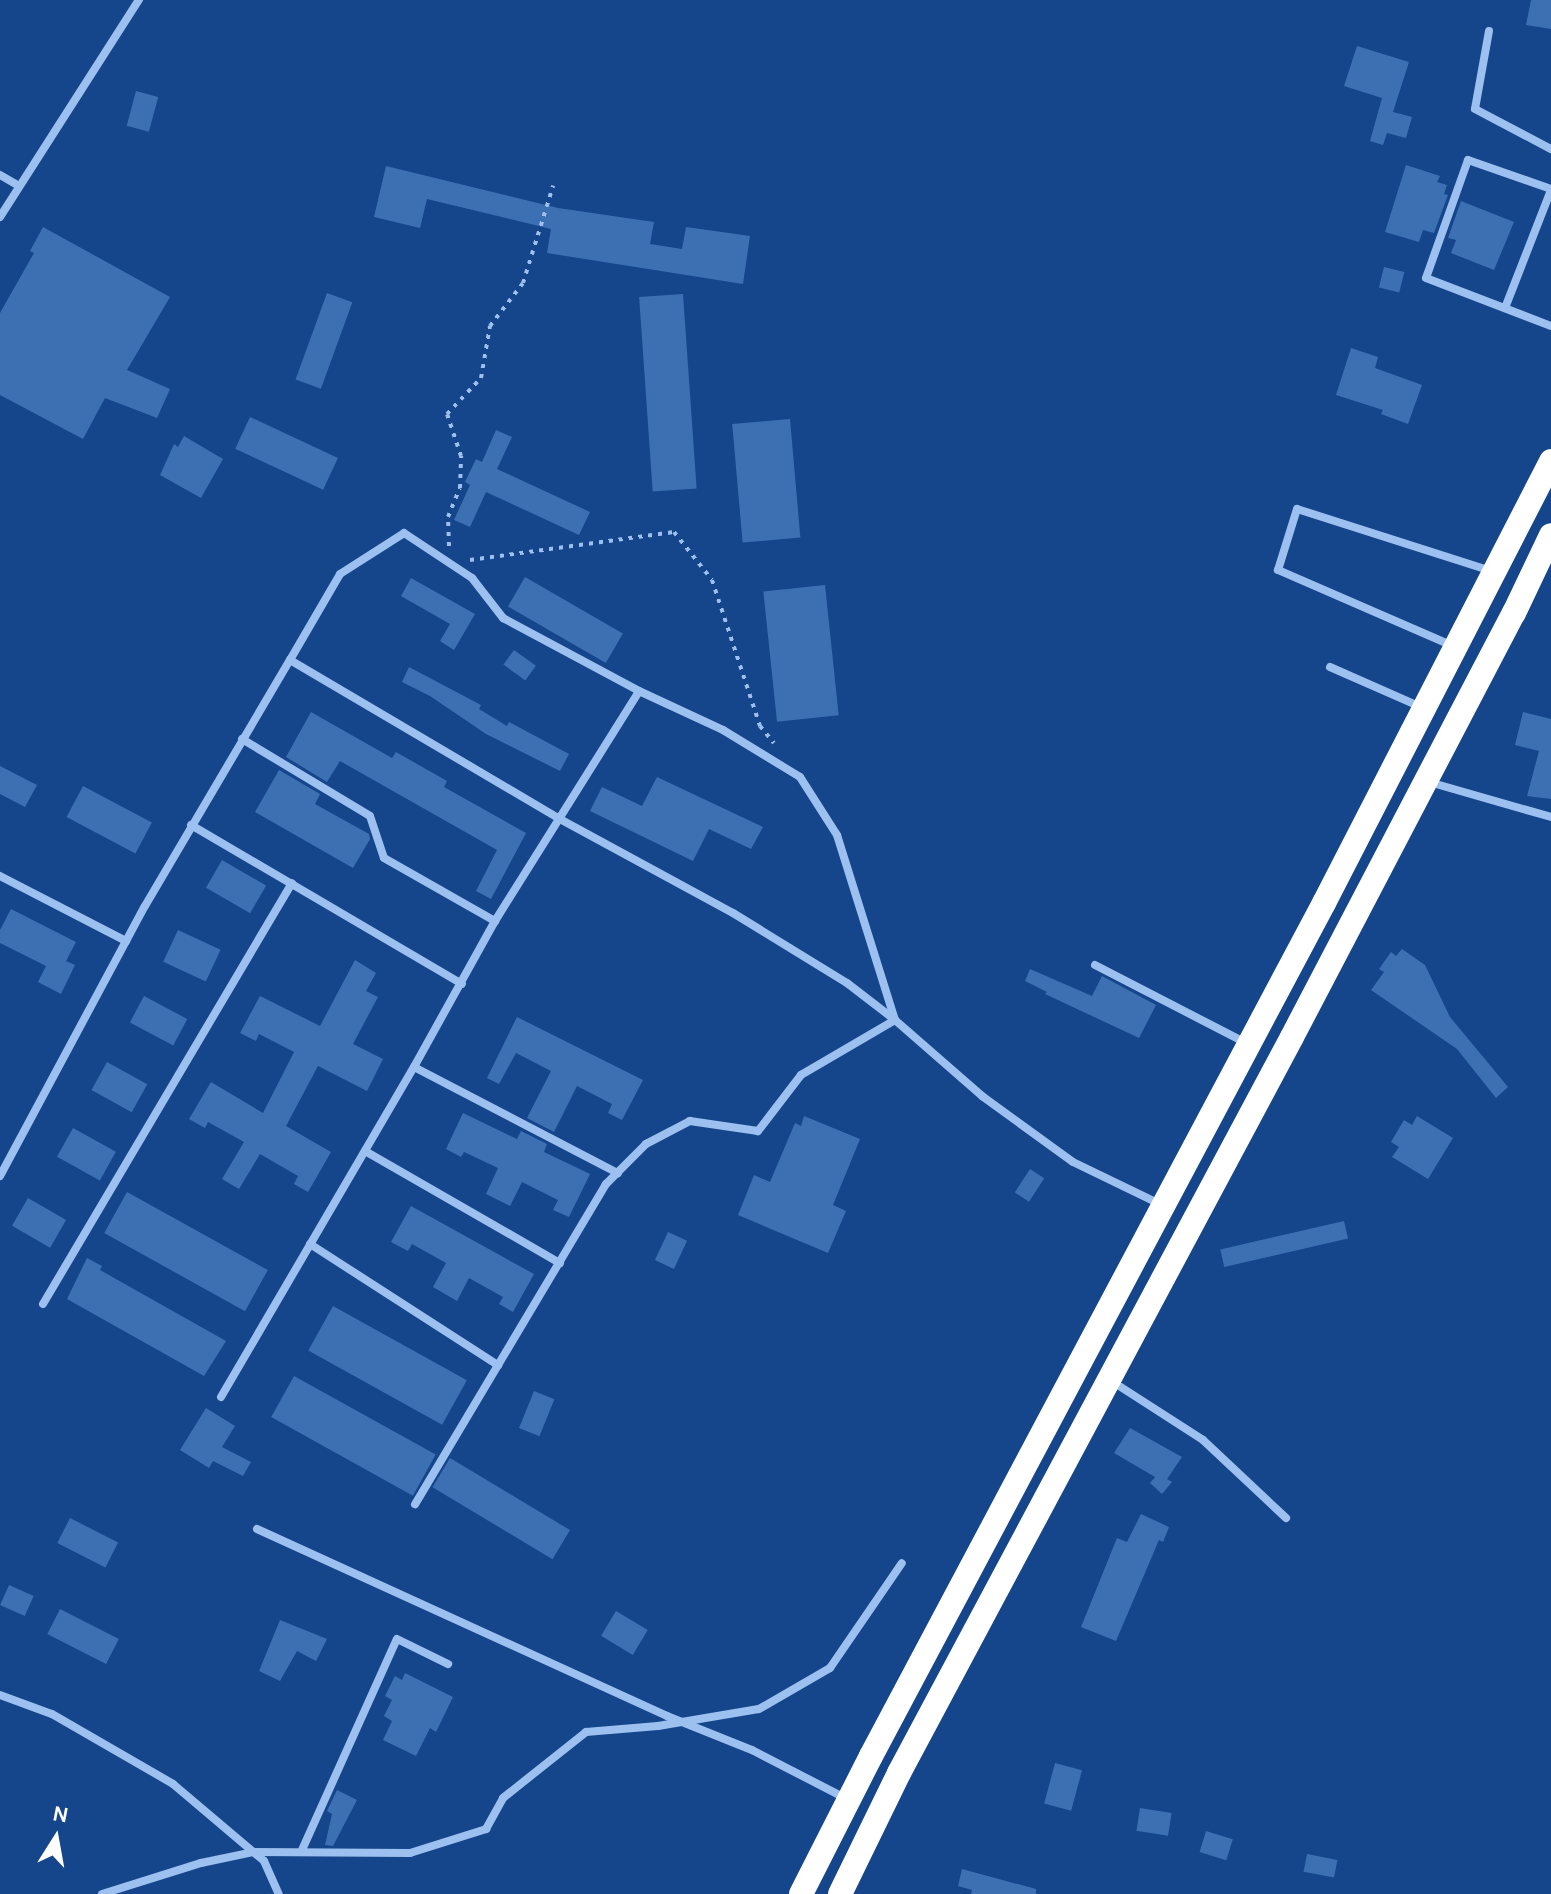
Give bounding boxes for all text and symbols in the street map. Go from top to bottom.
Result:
north arrow [16,1798,96,1878]
text: N [50,1800,71,1829]

